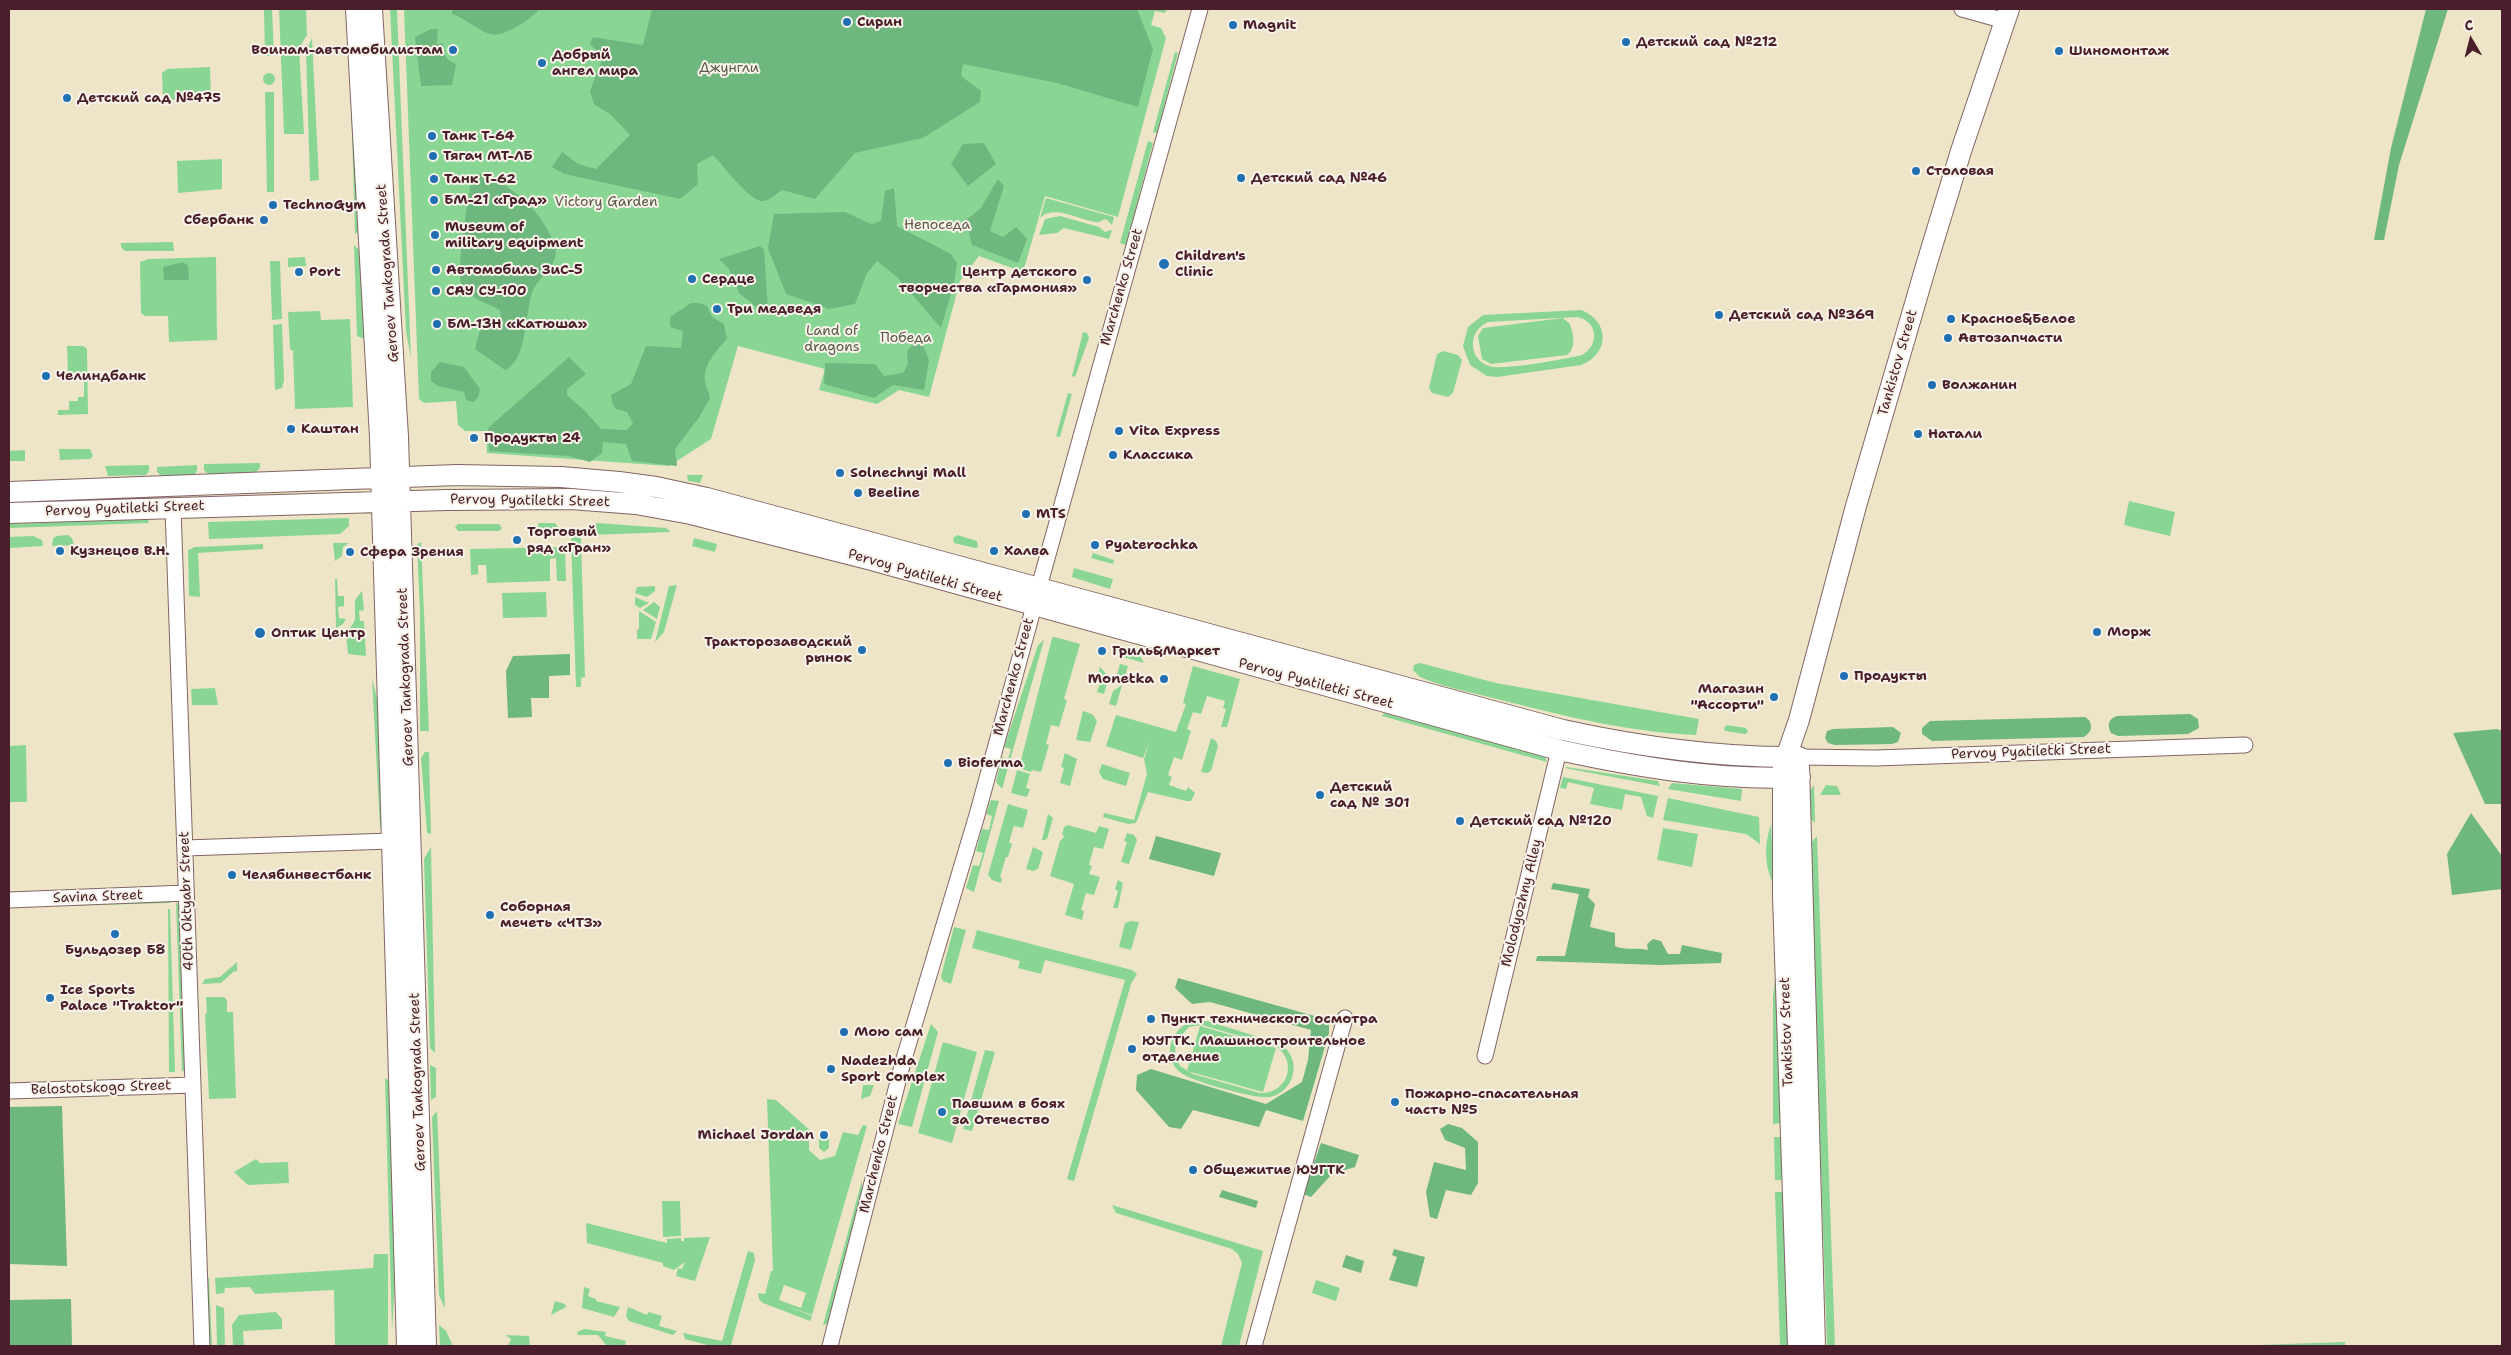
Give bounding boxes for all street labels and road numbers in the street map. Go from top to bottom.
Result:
street label: Geroev Tankograda Street [373,183,403,363]
street label: Marchenko Street [1097,226,1147,348]
street label: Tankistov Street [1875,308,1921,418]
street label: Pervoy Pyatiletki Street [450,491,610,511]
street label: Pervoy Pyatiletki Street [45,498,205,520]
street label: Pervoy Pyatiletki Street [846,546,1004,606]
street label: Geroev Tankograda Street [394,587,418,767]
street label: Marchenko Street [990,616,1038,738]
street label: Pervoy Pyatiletki Street [1237,655,1395,713]
street label: Pervoy Pyatiletki Street [1951,741,2111,763]
street label: 40th Oktyabr Street [176,831,198,971]
street label: Molodyozhny Alley [1498,837,1546,969]
street label: Savina Street [53,887,143,907]
street label: Tankistov Street [1777,977,1797,1087]
street label: Geroev Tankograda Street [406,992,430,1172]
street label: Belostotskogo Street [31,1077,171,1099]
street label: Marchenko Street [856,1093,902,1215]

